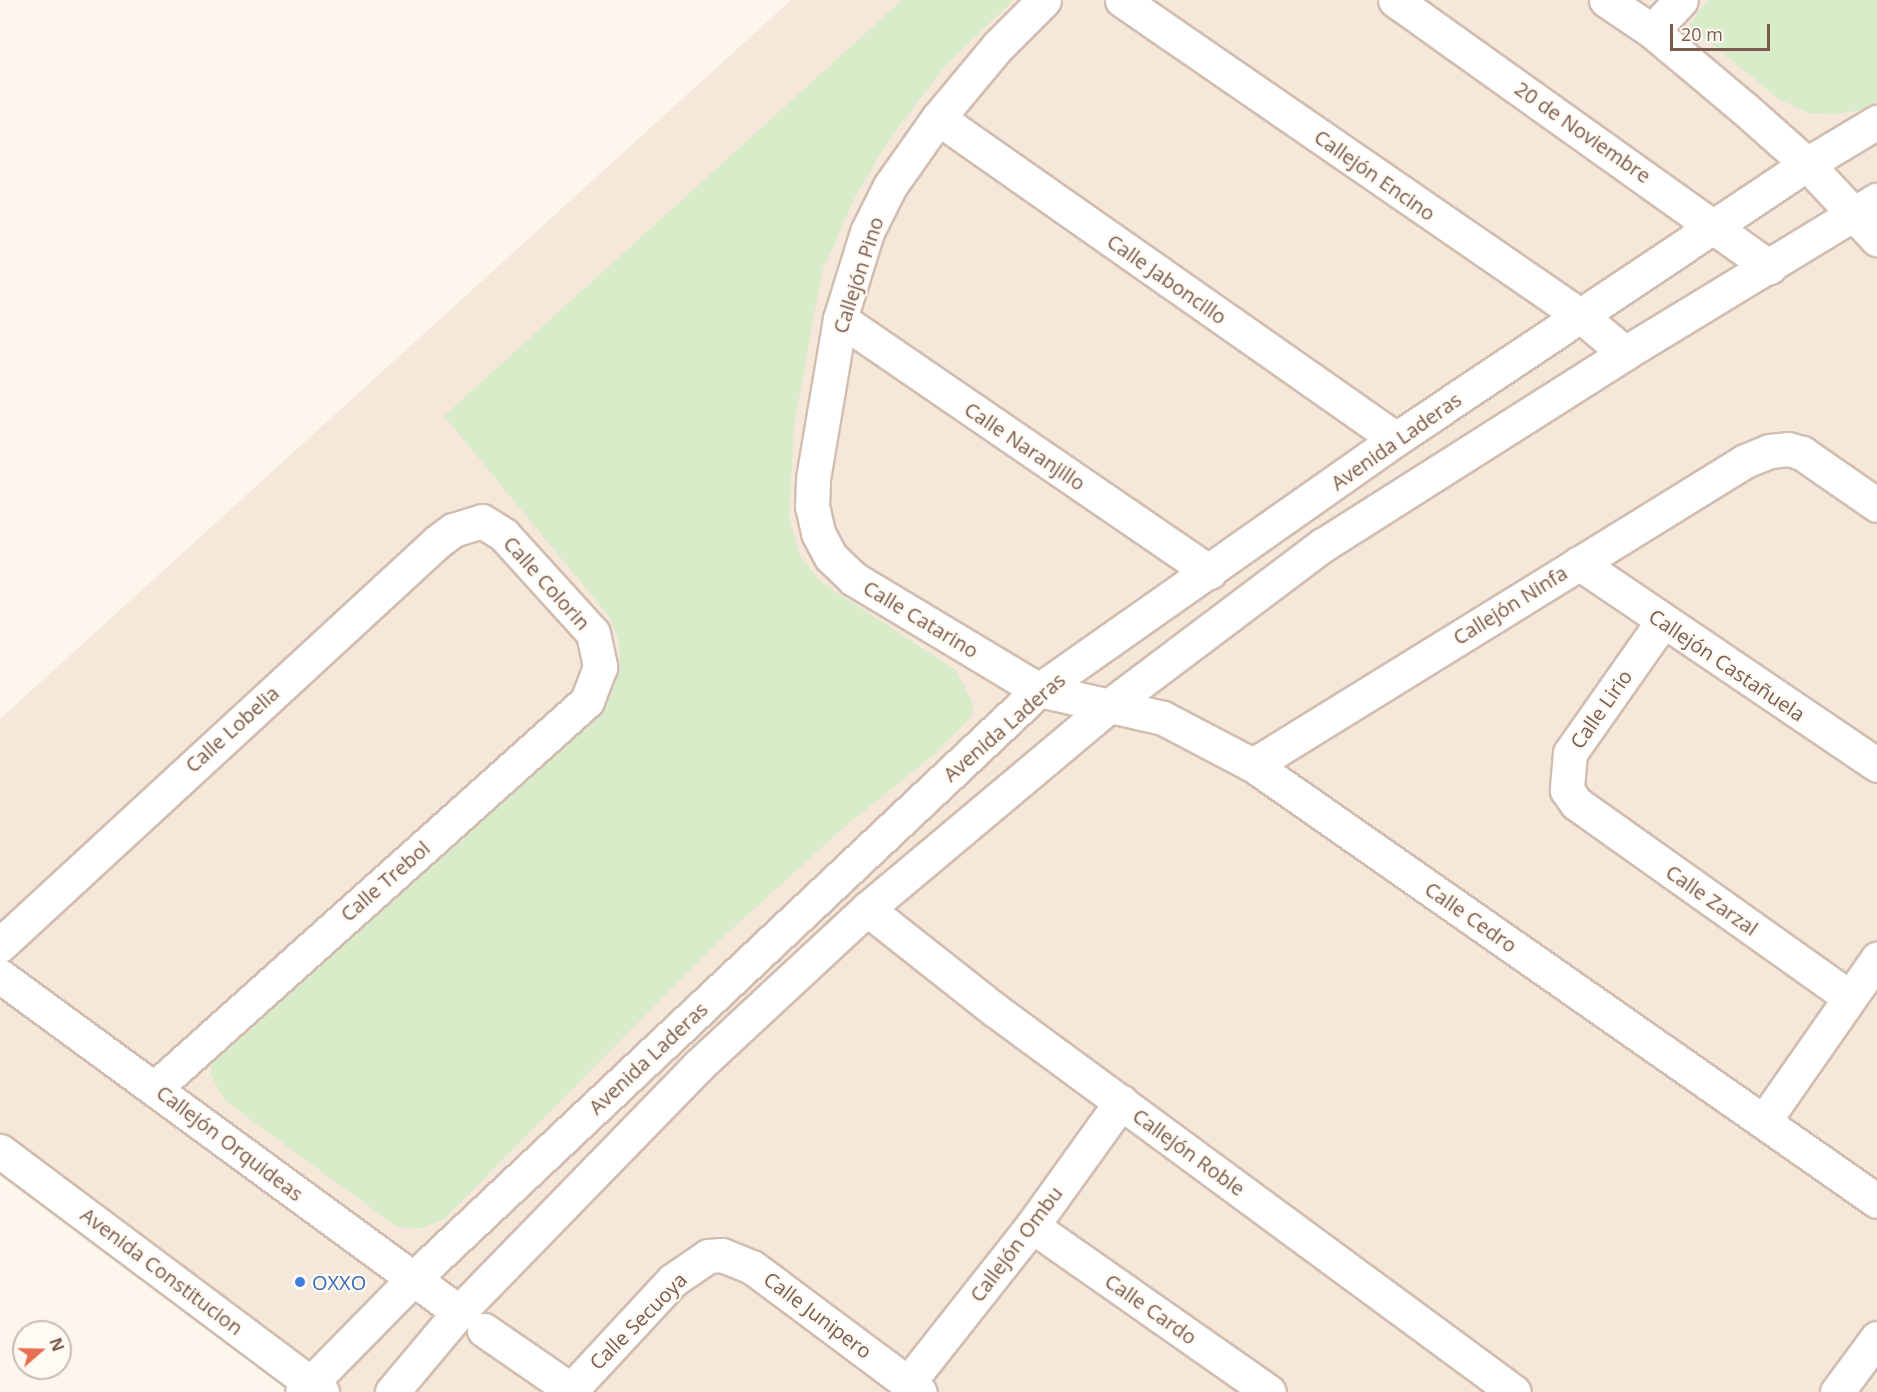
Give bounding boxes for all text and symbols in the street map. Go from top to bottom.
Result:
scale bar [1673,12,1774,50]
text: 20 m [1681,22,1723,46]
street label: 20 de Noviembre [1510,76,1656,188]
street label: Callejón Encino [1310,124,1440,226]
street label: Callejón Pino [828,214,888,336]
street label: Calle Jaboncillo [1103,229,1231,329]
street label: Avenida Laderas [1326,387,1466,495]
street label: Calle Naranjillo [960,397,1090,495]
street label: Calle Colorin [499,531,595,635]
street label: Callejón Ninfa [1449,560,1571,650]
street label: Calle Catarino [859,575,983,663]
street label: Callejón Castañuela [1644,604,1810,726]
street label: Calle Lirio [1565,665,1637,753]
street label: Avenida Laderas [938,668,1070,786]
street label: Calle Lobelia [180,681,284,777]
street label: Calle Trebol [336,836,434,926]
street label: Calle Zarzal [1661,860,1763,940]
street label: Calle Cedro [1420,877,1522,957]
street label: Avenida Laderas [584,997,712,1119]
street label: Callejón Orquideas [152,1080,308,1206]
street label: Callejón Roble [1128,1103,1250,1201]
street label: Callejón Ombu [965,1182,1067,1306]
street label: Avenida Constitucion [76,1202,248,1340]
street label: Calle Secuoya [584,1267,692,1375]
street label: Calle Junipero [759,1267,877,1363]
street label: Calle Cardo [1101,1269,1201,1349]
place label: OXXO [312,1270,366,1294]
marker: OXXO [293,1275,307,1289]
north arrow [12,1320,72,1380]
text: N [44,1335,70,1354]

